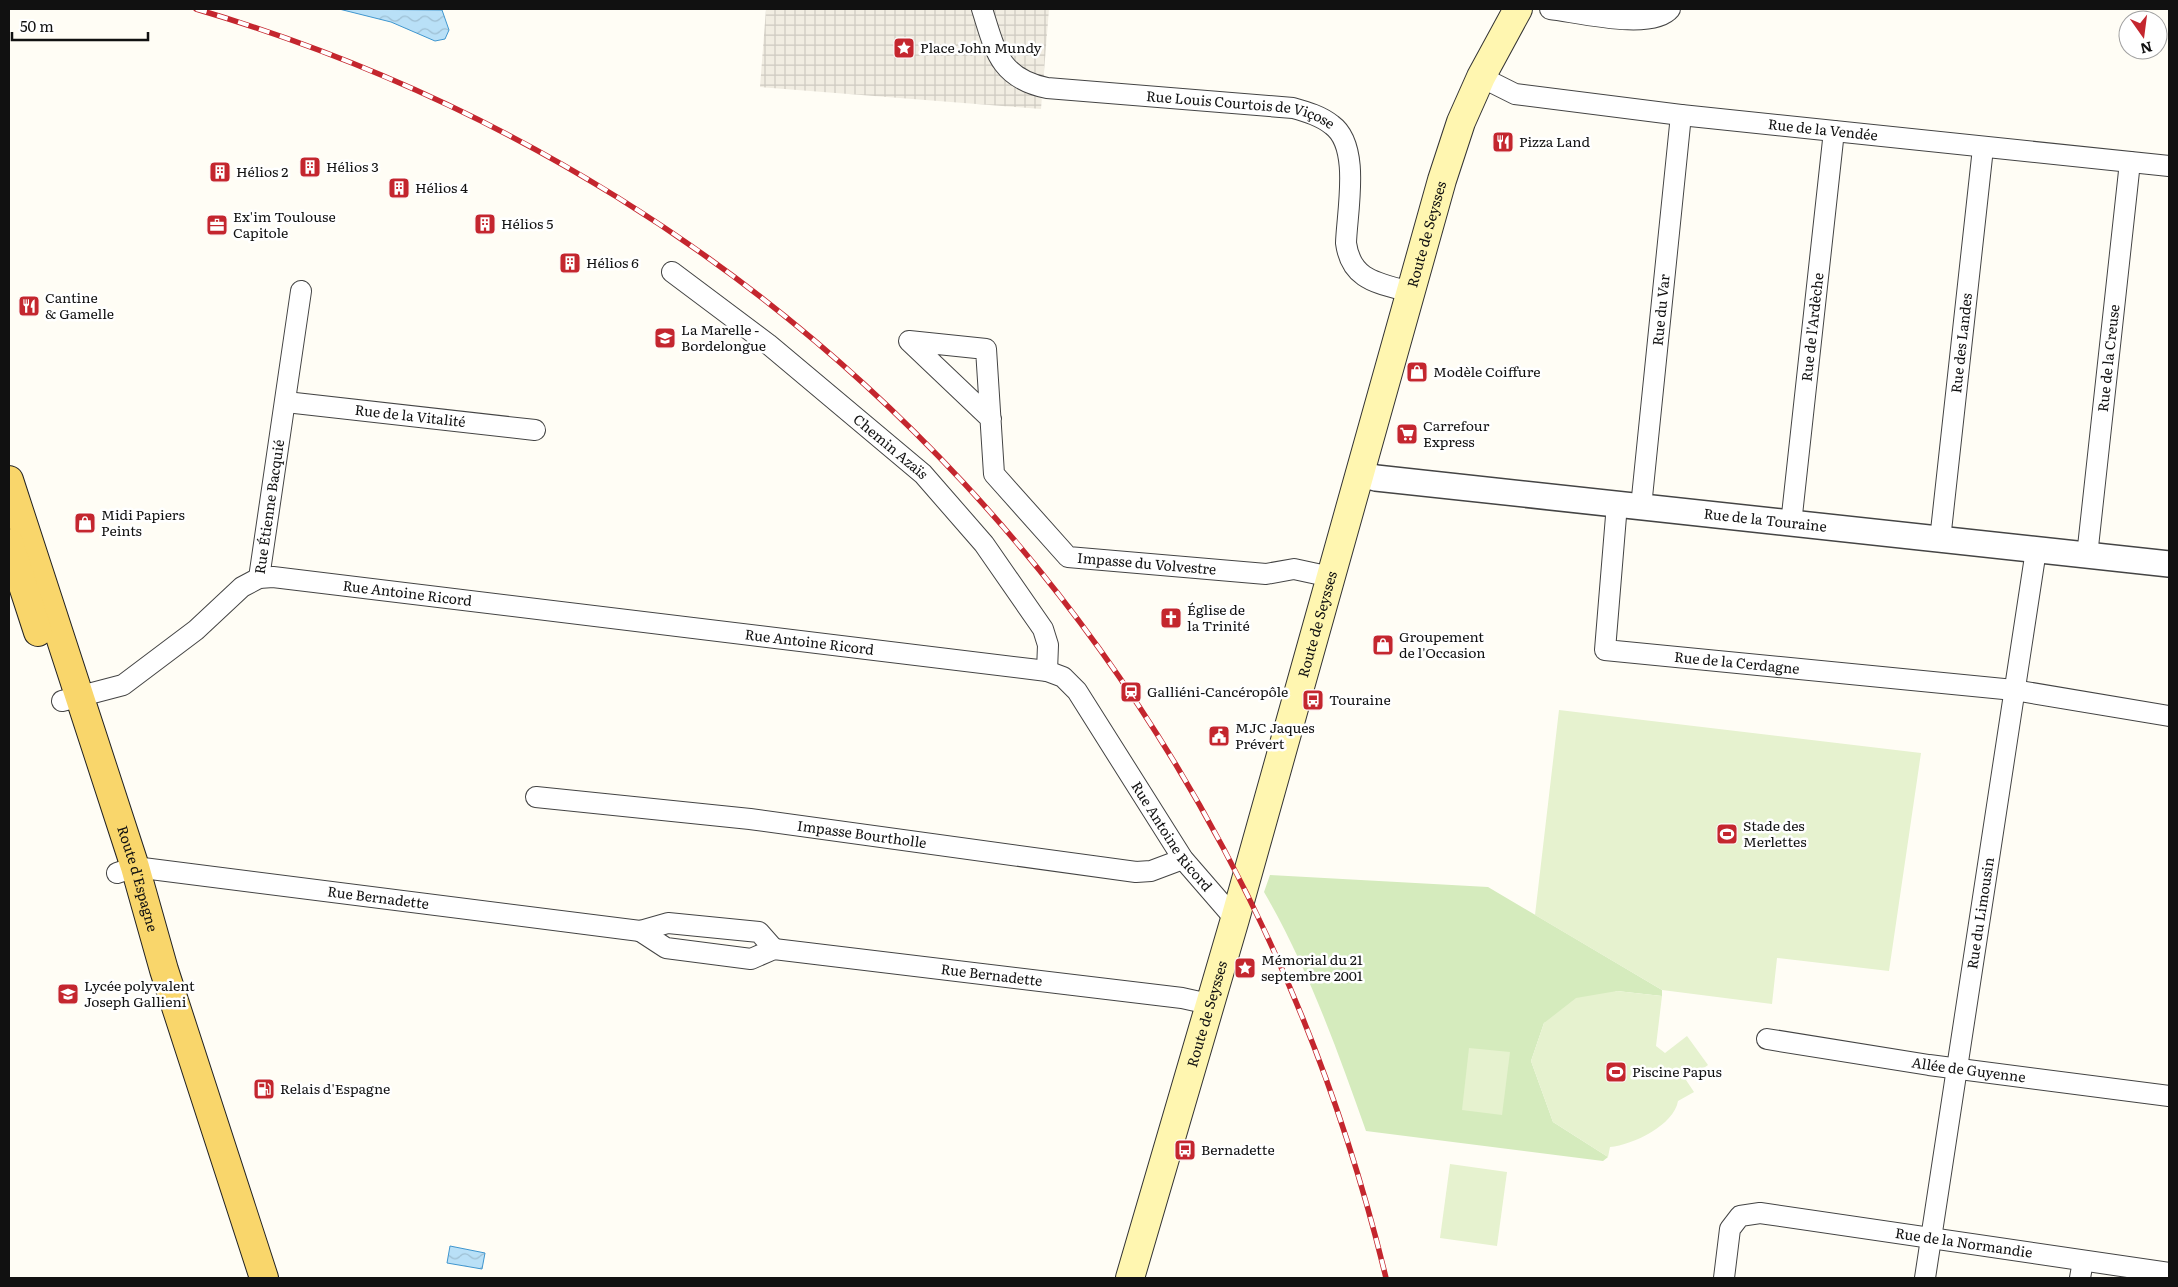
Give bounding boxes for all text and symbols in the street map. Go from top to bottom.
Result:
scale bar [12,10,149,42]
north arrow [2118,10,2168,60]
text: 50 m [20,14,54,37]
place icon: Place John Mundy [892,36,916,60]
place label: Place John Mundy [920,37,1042,57]
text: N [2138,37,2155,60]
street label: Rue Louis Courtois de Viçose [1146,85,1340,133]
street label: Rue de la Vendée [1767,113,1879,145]
restaurant icon: Pizza Land [1491,130,1515,154]
place label: Pizza Land [1519,131,1591,151]
building icon: Hélios 3 [298,155,322,179]
place label: Hélios 3 [326,156,379,176]
building icon: Hélios 2 [208,160,232,184]
place label: Hélios 2 [236,161,288,181]
building icon: Hélios 4 [387,176,411,200]
place label: Hélios 4 [415,177,468,197]
street label: Route de Seysses [1401,179,1450,290]
place label: Ex'im Toulouse Capitole [233,206,336,242]
building icon: Hélios 5 [473,212,497,236]
office icon: Ex'im Toulouse Capitole [205,213,229,237]
place label: Hélios 5 [501,213,553,233]
building icon: Hélios 6 [558,251,582,275]
place label: Hélios 6 [586,252,639,272]
street label: Rue de l'Ardèche [1796,272,1827,383]
street label: Rue du Var [1647,273,1674,347]
place label: Cantine & Gamelle [45,287,114,323]
street label: Rue des Landes [1945,292,1976,394]
restaurant icon: Cantine & Gamelle [17,294,41,318]
street label: Rue de la Creuse [2092,303,2123,413]
place label: La Marelle - Bordelongue [681,319,766,355]
school or university icon: La Marelle - Bordelongue [653,326,677,350]
shop icon: Modèle Coiffure [1405,360,1429,384]
place label: Modèle Coiffure [1433,361,1540,381]
street label: Rue de la Vitalité [354,399,467,431]
street label: Chemin Azaïs [850,409,934,483]
place label: Carrefour Express [1423,415,1490,451]
supermarket icon: Carrefour Express [1395,422,1419,446]
street label: Rue Étienne Bacquié [249,438,288,575]
street label: Rue de la Touraine [1703,503,1828,536]
place label: Midi Papiers Peints [101,504,185,540]
shop icon: Midi Papiers Peints [73,511,97,535]
street label: Impasse du Volvestre [1076,547,1217,579]
street label: Route de Seysses [1292,569,1341,680]
street label: Rue Antoine Ricord [342,575,474,610]
place label: Église de la Trinité [1187,599,1250,635]
church icon: Église de la Trinité [1159,606,1183,630]
street label: Rue Antoine Ricord [744,623,876,659]
place label: Groupement de l'Occasion [1399,626,1485,662]
shop icon: Groupement de l'Occasion [1371,633,1395,657]
street label: Rue de la Cerdagne [1673,646,1801,678]
station icon: Galliéni-Cancéropôle [1119,680,1143,704]
place label: Galliéni-Cancéropôle [1147,681,1288,701]
bus stop icon: Touraine [1301,688,1325,712]
place label: Touraine [1329,689,1391,709]
place label: MJC Jaques Prévert [1235,717,1315,753]
public building icon: MJC Jaques Prévert [1207,724,1231,748]
street label: Rue Antoine Ricord [1127,777,1218,896]
street label: Impasse Bourtholle [796,815,928,852]
place label: Stade des Merlettes [1743,815,1806,851]
sports icon: Stade des Merlettes [1715,822,1739,846]
street label: Route d'Espagne [113,823,164,934]
street label: Rue du Limousin [1961,856,1998,970]
street label: Rue Bernadette [326,880,430,913]
place label: Mémorial du 21 septembre 2001 [1261,949,1363,985]
place icon: Mémorial du 21 septembre 2001 [1233,956,1257,980]
street label: Rue Bernadette [940,958,1044,990]
street label: Route de Seysses [1181,958,1231,1069]
place label: Lycée polyvalent Joseph Gallieni [84,975,195,1011]
school or university icon: Lycée polyvalent Joseph Gallieni [56,982,80,1006]
street label: Allée de Guyenne [1910,1051,2027,1086]
sports icon: Piscine Papus [1604,1060,1628,1084]
place label: Piscine Papus [1632,1061,1722,1081]
fuel station icon: Relais d'Espagne [252,1077,276,1101]
place label: Relais d'Espagne [280,1078,390,1098]
bus stop icon: Bernadette [1173,1138,1197,1162]
place label: Bernadette [1201,1139,1275,1159]
street label: Rue de la Normandie [1894,1222,2034,1262]

